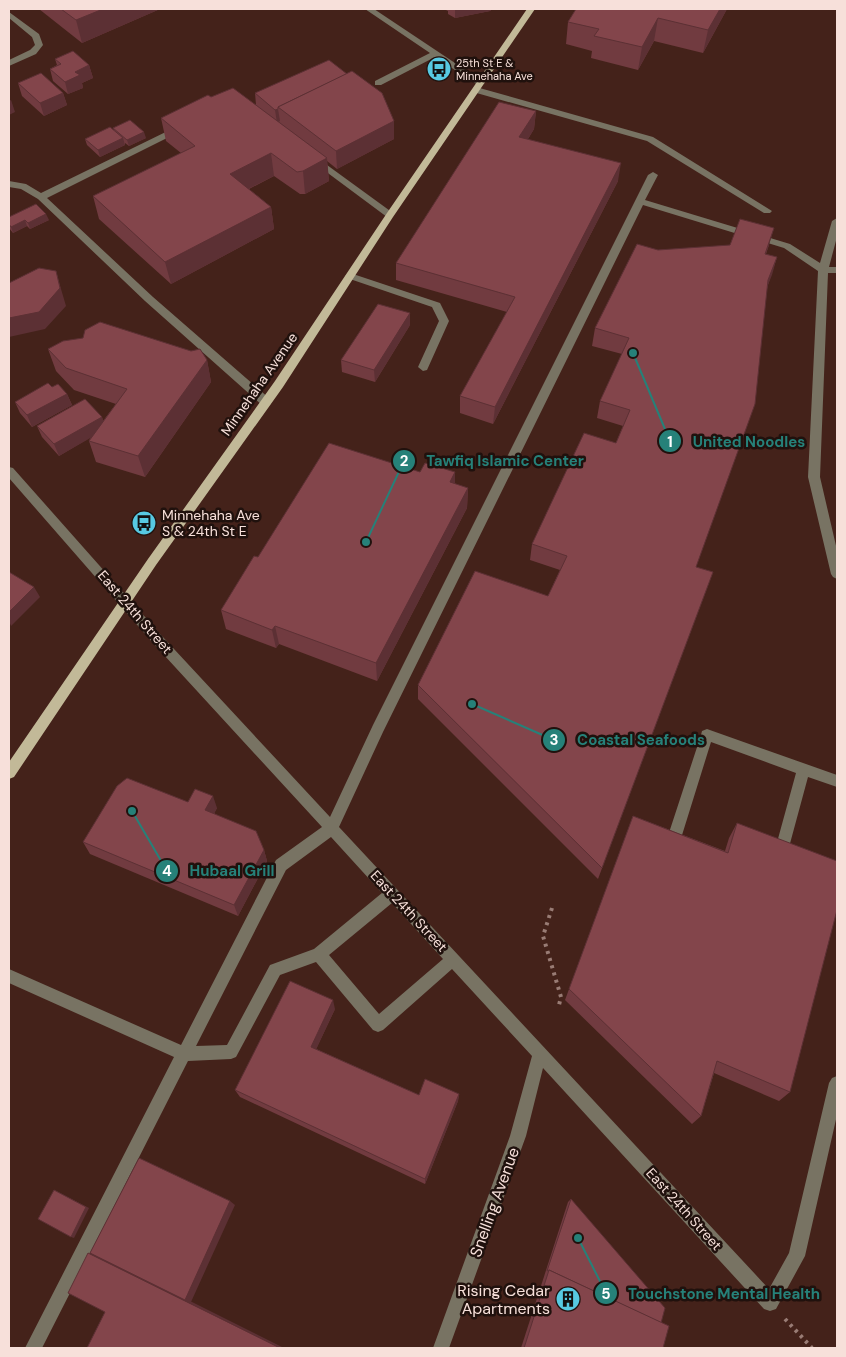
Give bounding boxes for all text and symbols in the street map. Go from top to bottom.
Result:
bus stop icon: 25th St E & Minnehaha Ave [426,56,452,82]
place label: 25th St E & Minnehaha Ave [456,56,533,83]
street label: Minnehaha Avenue [217,329,301,439]
callout: United Noodles [657,426,815,456]
text: 1 [667,432,673,452]
text: United Noodles [693,432,805,452]
callout: Tawfiq Islamic Center [392,446,594,476]
text: 2 [400,451,409,471]
text: Tawfiq Islamic Center [426,451,584,471]
place label: Minnehaha Ave S & 24th St E [162,506,260,540]
bus stop icon: Minnehaha Ave S & 24th St E [131,510,157,536]
street label: East 24th Street [94,567,176,657]
callout: Coastal Seafoods [542,725,714,755]
text: 3 [549,730,559,750]
text: Coastal Seafoods [577,730,705,750]
callout: Hubaal Grill [154,856,284,886]
text: 4 [162,861,172,881]
text: Hubaal Grill [190,861,274,881]
street label: East 24th Street [367,867,451,955]
street label: Snelling Avenue [465,1144,524,1260]
street label: East 24th Street [642,1164,726,1254]
callout: Touchstone Mental Health [593,1278,830,1308]
place label: Rising Cedar Apartments [457,1280,550,1319]
text: 5 [601,1284,611,1304]
text: Touchstone Mental Health [628,1284,820,1304]
building icon: Rising Cedar Apartments [555,1286,581,1312]

